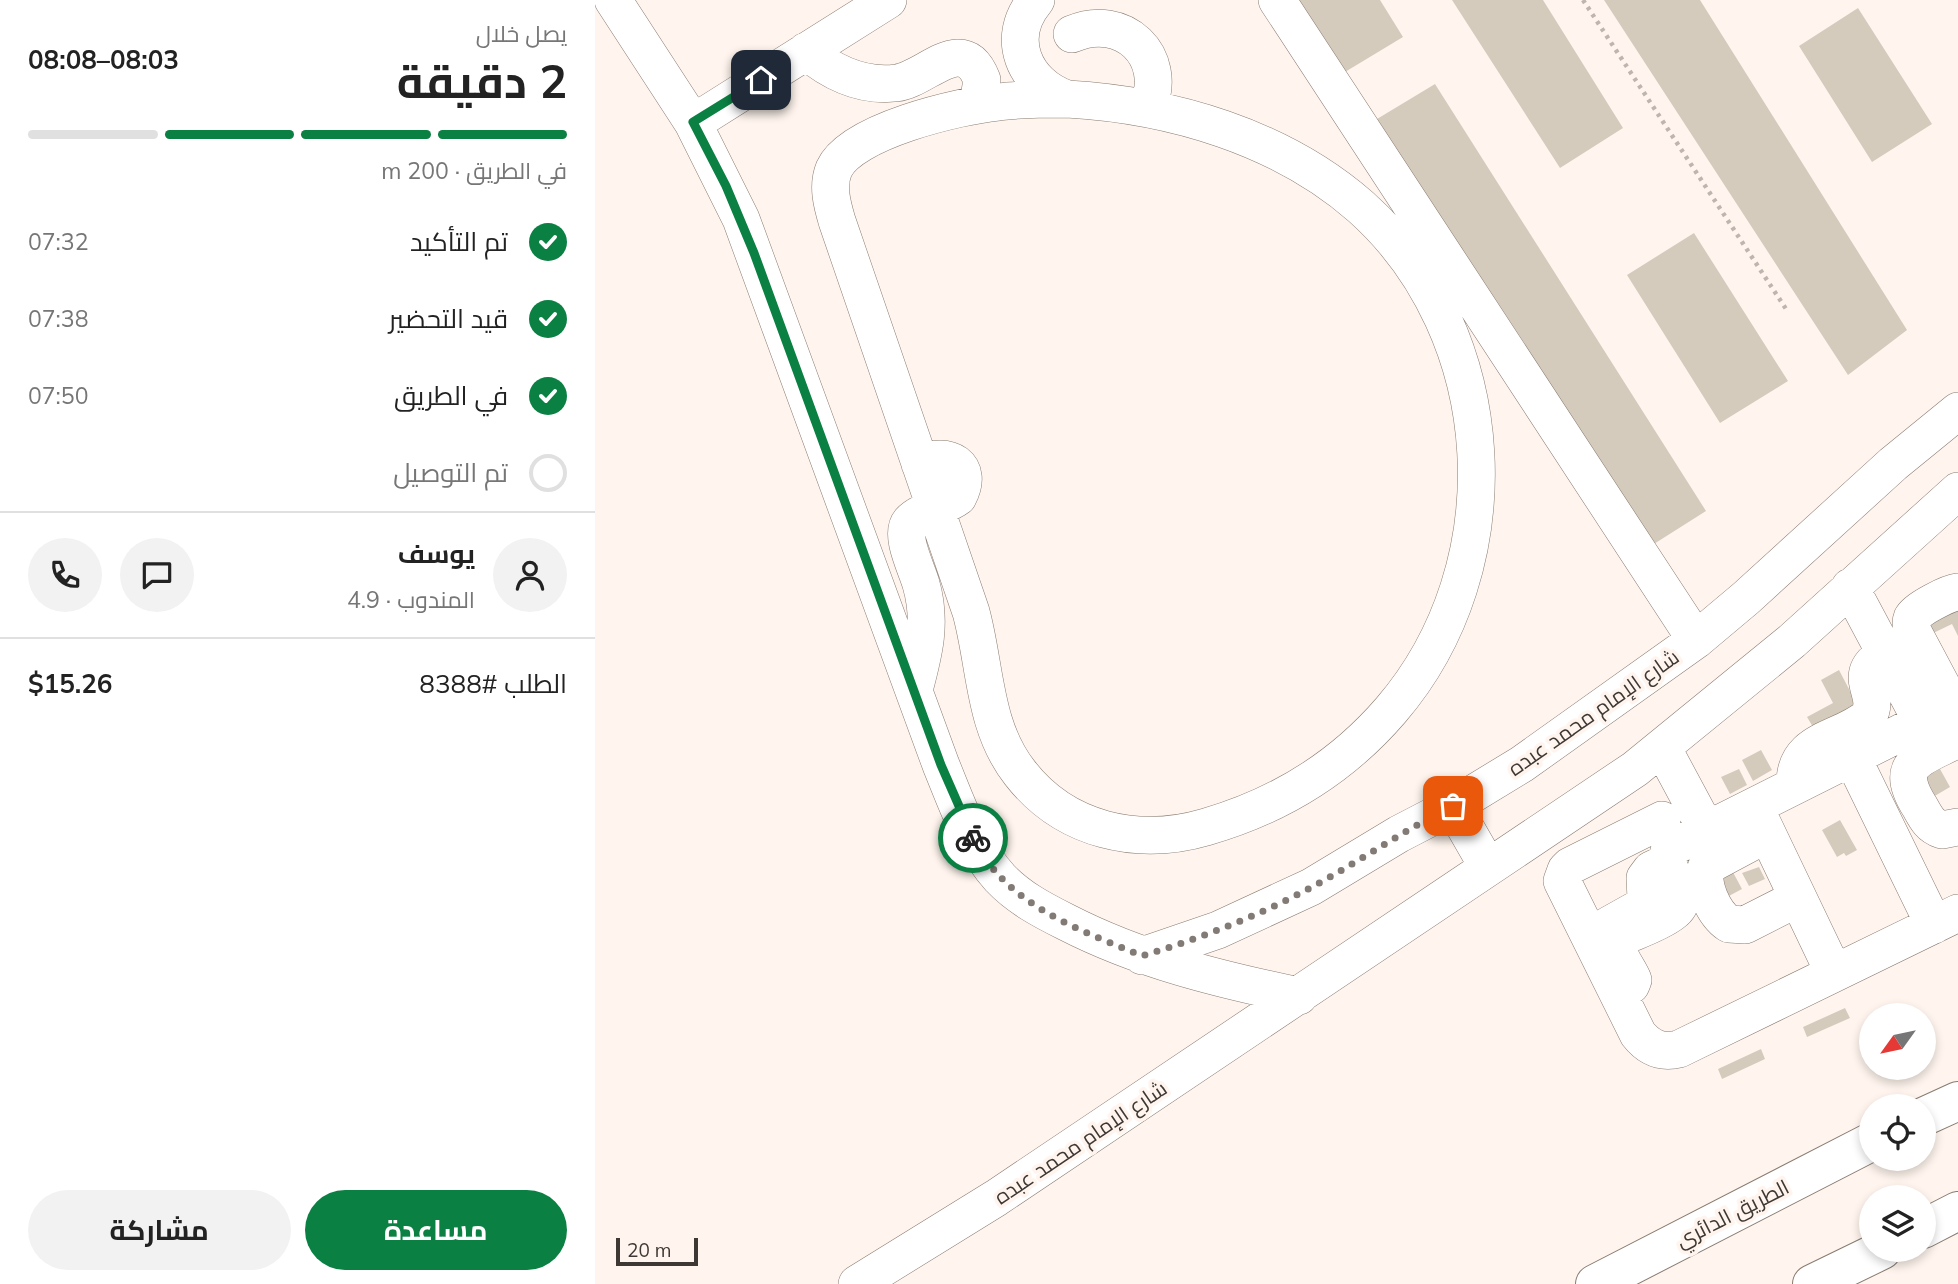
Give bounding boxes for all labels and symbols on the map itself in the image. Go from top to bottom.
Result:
pin [731,50,791,110]
street label: شارع الإمام محمد عبده [1502,643,1685,782]
pin [1423,776,1483,836]
courier [938,803,1008,873]
north arrow [1859,1003,1935,1080]
street label: شارع الإمام محمد عبده [989,1075,1172,1211]
street label: الطريق الدائري [1671,1173,1795,1256]
scale bar [616,1235,698,1267]

